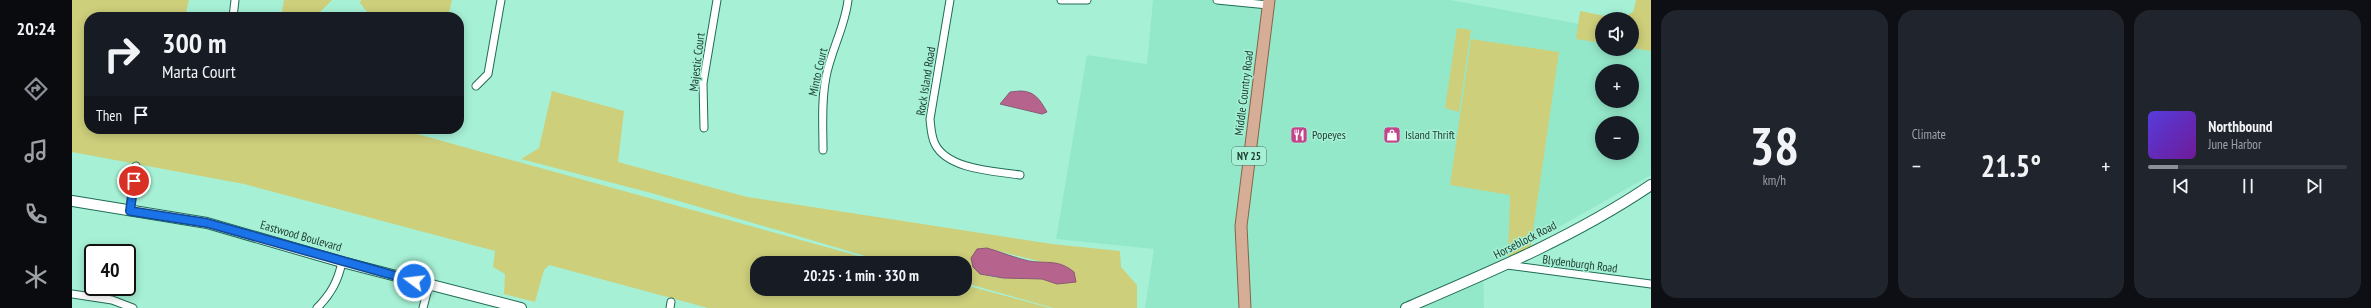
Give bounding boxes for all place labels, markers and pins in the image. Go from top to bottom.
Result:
restaurant icon: Popeyes [1289,125,1309,145]
shop icon: Island Thrift [1382,125,1402,145]
place label: Popeyes [1312,127,1346,142]
place label: Island Thrift [1405,127,1456,142]
pin [117,164,151,198]

